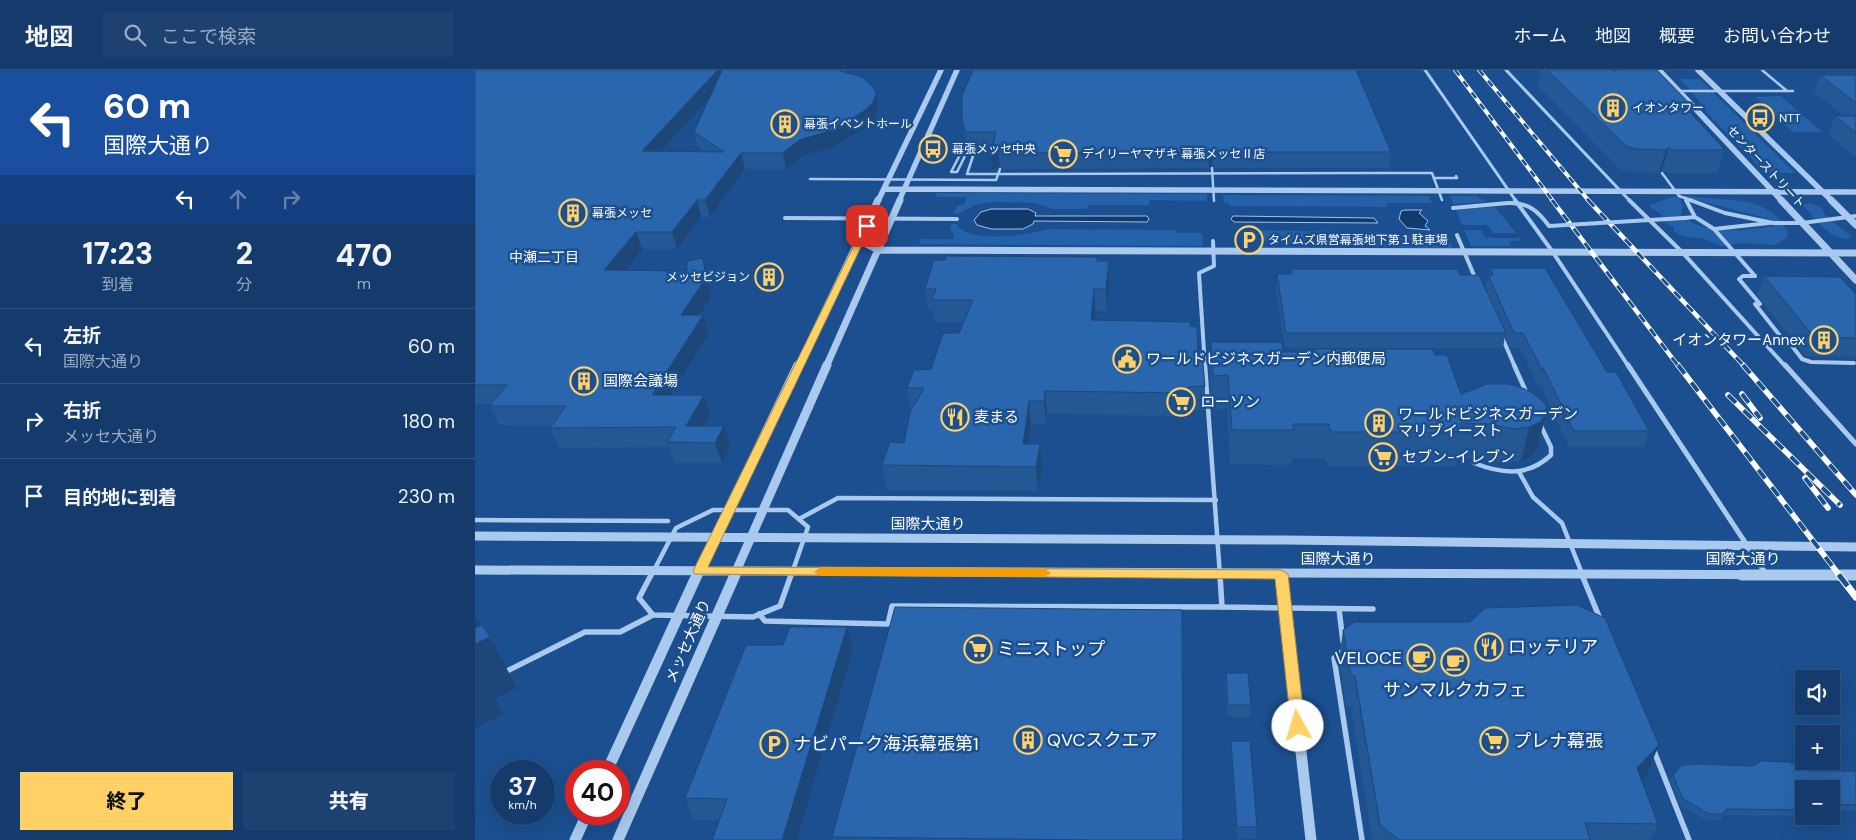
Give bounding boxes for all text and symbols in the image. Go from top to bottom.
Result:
search box [103,12,453,57]
text: 地図 [25,21,73,52]
icon: search [121,21,149,49]
text: ここで検索 [161,24,256,49]
text: ホーム [1514,24,1567,48]
text: 地図 [1595,24,1631,48]
text: 概要 [1659,24,1695,48]
text: お問い合わせ [1723,24,1831,48]
text: 60 m [103,83,191,129]
icon: left [20,90,85,155]
building icon: イオンタワー [1598,93,1628,123]
place label: イオンタワー [1632,100,1704,116]
bus stop icon: NTT [1745,103,1775,133]
building icon: 幕張イベントホール [770,109,800,139]
place label: NTT [1779,110,1801,126]
place label: 幕張イベントホール [804,116,912,132]
street label: センターストリート [1724,122,1808,212]
text: 国際大通り [103,131,213,160]
bus stop icon: 幕張メッセ中央 [918,134,948,164]
supermarket icon: デイリーヤマザキ 幕張メッセⅡ店 [1048,139,1078,169]
place label: 幕張メッセ中央 [952,141,1036,157]
place label: デイリーヤマザキ 幕張メッセⅡ店 [1082,146,1265,162]
icon: left [171,185,199,213]
icon: ahead [224,185,252,213]
icon: right [277,185,305,213]
building icon: 幕張メッセ [558,198,588,228]
place label: 幕張メッセ [592,205,652,221]
pin [846,205,888,247]
icon: arrive [853,212,881,240]
parking icon: タイムズ県営幕張地下第１駐車場 [1234,225,1264,255]
place label: タイムズ県営幕張地下第１駐車場 [1268,232,1448,248]
text: 17:23 [83,234,153,273]
text: 2 [236,234,253,273]
text: 470 [336,236,392,275]
district label: 中瀬二丁目 [509,248,579,266]
building icon: メッセビジョン [754,262,784,292]
place label: メッセビジョン [666,269,750,285]
text: m [357,273,371,294]
text: 到着 [102,274,134,295]
text: 分 [236,274,252,295]
text: 左折 [63,323,101,348]
building icon: イオンタワーAnnex [1809,325,1839,355]
place label: イオンタワーAnnex [1672,330,1806,350]
icon: left [20,332,48,360]
text: 60 m [408,334,455,359]
public building icon: ワールドビジネスガーデン内郵便局 [1112,344,1142,374]
place label: ワールドビジネスガーデン内郵便局 [1146,349,1386,369]
text: 国際大通り [63,351,143,372]
building icon: 国際会議場 [569,366,599,396]
place label: 国際会議場 [603,371,678,391]
supermarket icon: ローソン [1166,387,1196,417]
place label: ローソン [1200,392,1260,412]
text: 右折 [63,398,101,423]
restaurant icon: 麦まる [940,402,970,432]
place label: ワールドビジネスガーデン マリブイースト [1398,404,1578,441]
icon: right [20,407,48,435]
place label: 麦まる [974,407,1019,427]
building icon: ワールドビジネスガーデン マリブイースト [1364,408,1394,438]
text: 180 m [403,409,455,434]
text: メッセ大通り [63,426,159,447]
supermarket icon: セブン-イレブン [1368,442,1398,472]
place label: セブン-イレブン [1402,447,1515,467]
icon: arrive [20,482,48,510]
text: 230 m [398,484,455,509]
text: 目的地に到着 [63,485,177,510]
street label: 国際大通り [890,514,966,534]
street label: 国際大通り [1300,549,1376,569]
street label: 国際大通り [1705,549,1781,569]
street label: メッセ大通り [661,596,715,686]
restaurant icon: ロッテリア [1474,632,1504,662]
supermarket icon: ミニストップ [963,634,993,664]
place label: ロッテリア [1508,635,1598,659]
place label: ミニストップ [997,637,1105,661]
cafe icon: VELOCE [1406,643,1436,673]
place label: VELOCE [1334,646,1402,670]
cafe icon: サンマルクカフェ [1440,647,1470,677]
map controls [1795,670,1840,825]
button: sound [1795,670,1840,715]
place label: サンマルクカフェ [1383,678,1527,702]
position arrow [1271,699,1323,751]
building icon: QVCスクエア [1013,725,1043,755]
button: + [1795,725,1840,770]
supermarket icon: プレナ幕張 [1479,726,1509,756]
place label: QVCスクエア [1047,728,1157,752]
parking icon: ナビパーク海浜幕張第1 [759,729,789,759]
place label: プレナ幕張 [1513,729,1603,753]
place label: ナビパーク海浜幕張第1 [793,732,979,756]
speed limit sign: 40 [565,760,630,825]
text: 37 [508,770,537,803]
button: 終了 [20,772,233,830]
button: 共有 [243,772,455,830]
button: − [1795,780,1840,825]
text: km/h [508,797,537,813]

